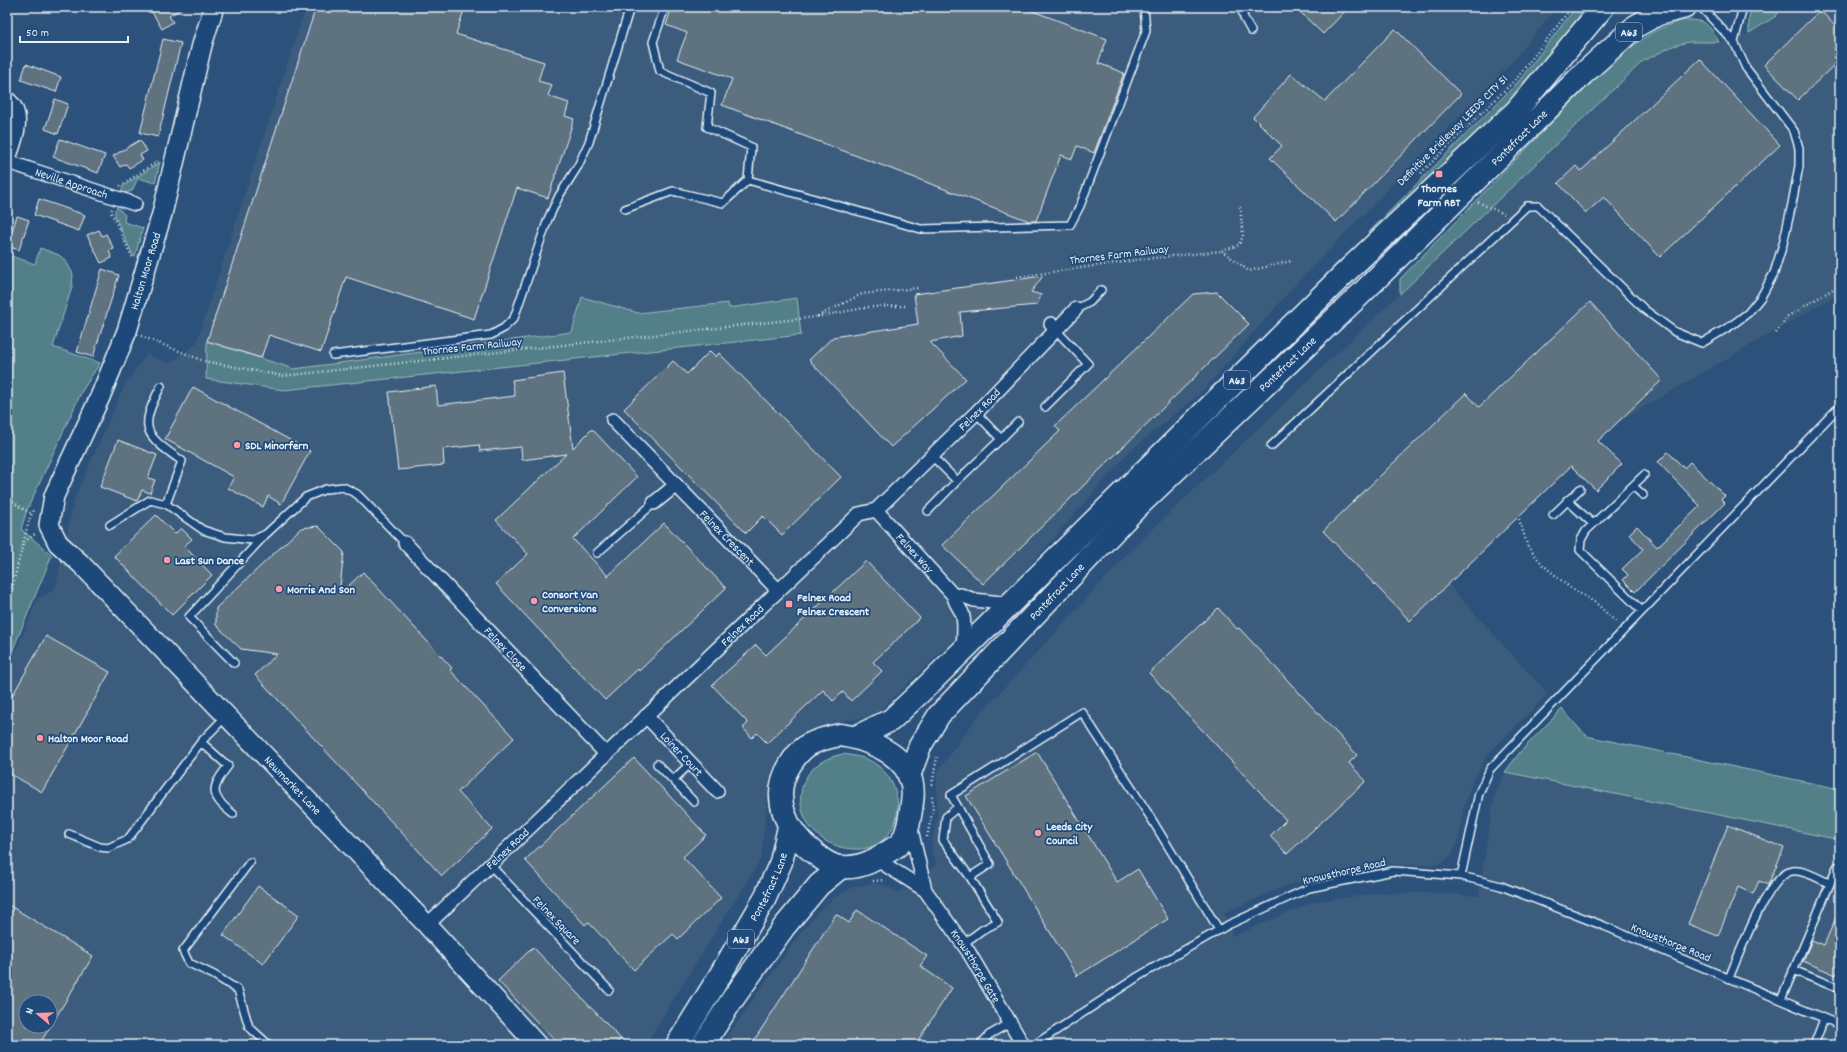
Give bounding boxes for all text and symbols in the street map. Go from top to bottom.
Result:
scale bar [20,18,128,44]
road number: A63 [1616,23,1642,41]
text: 50 m [26,25,49,42]
street label: Definitive Bridleway LEEDS CITY 51 [1394,72,1513,191]
street label: Pontefract Lane [1488,106,1552,171]
street label: Neville Approach [33,165,110,204]
marker: Thornes Farm RBT [1434,169,1444,179]
place label: Thornes Farm RBT [1418,181,1461,212]
street label: Halton Moor Road [127,231,166,312]
street label: Thornes Farm Railway [1069,241,1171,270]
street label: Pontefract Lane [1256,333,1321,397]
street label: Thornes Farm Railway [422,334,524,361]
road number: A63 [1224,371,1250,389]
street label: Felnex Road [955,385,1005,436]
place label: SDL Minorfern [245,438,309,455]
marker: SDL Minorfern [232,440,242,450]
street label: Felnex Crescent [695,507,758,571]
street label: Felnex Way [891,530,937,579]
place label: Last Sun Dance [175,553,245,570]
marker: Last Sun Dance [162,555,172,565]
street label: Pontefract Lane [1026,560,1089,625]
place label: Morris And Son [287,582,355,599]
marker: Morris And Son [274,584,284,594]
place label: Consort Van Conversions [542,587,598,618]
place label: Felnex Road Felnex Crescent [797,590,870,621]
marker: Consort Van Conversions [529,596,539,606]
marker: Felnex Road Felnex Crescent [784,599,794,609]
street label: Felnex Road [718,601,769,651]
street label: Felnex Close [479,624,530,676]
street label: Loiner Court [655,729,706,781]
place label: Halton Moor Road [48,731,128,748]
marker: Halton Moor Road [35,733,45,743]
street label: Newmarket Lane [259,753,324,819]
place label: Leeds City Council [1046,819,1093,850]
street label: Felnex Road [483,825,534,874]
marker: Leeds City Council [1033,828,1043,838]
street label: Pontefract Lane [746,852,793,925]
street label: Knowsthorpe Road [1301,855,1388,890]
street label: Felnex Square [528,893,584,949]
street label: Knowsthorpe Road [1628,920,1713,967]
street label: Knowsthorpe Gate [945,926,1004,1007]
road number: A63 [728,930,754,948]
north arrow [18,994,58,1034]
text: N [22,1006,39,1017]

